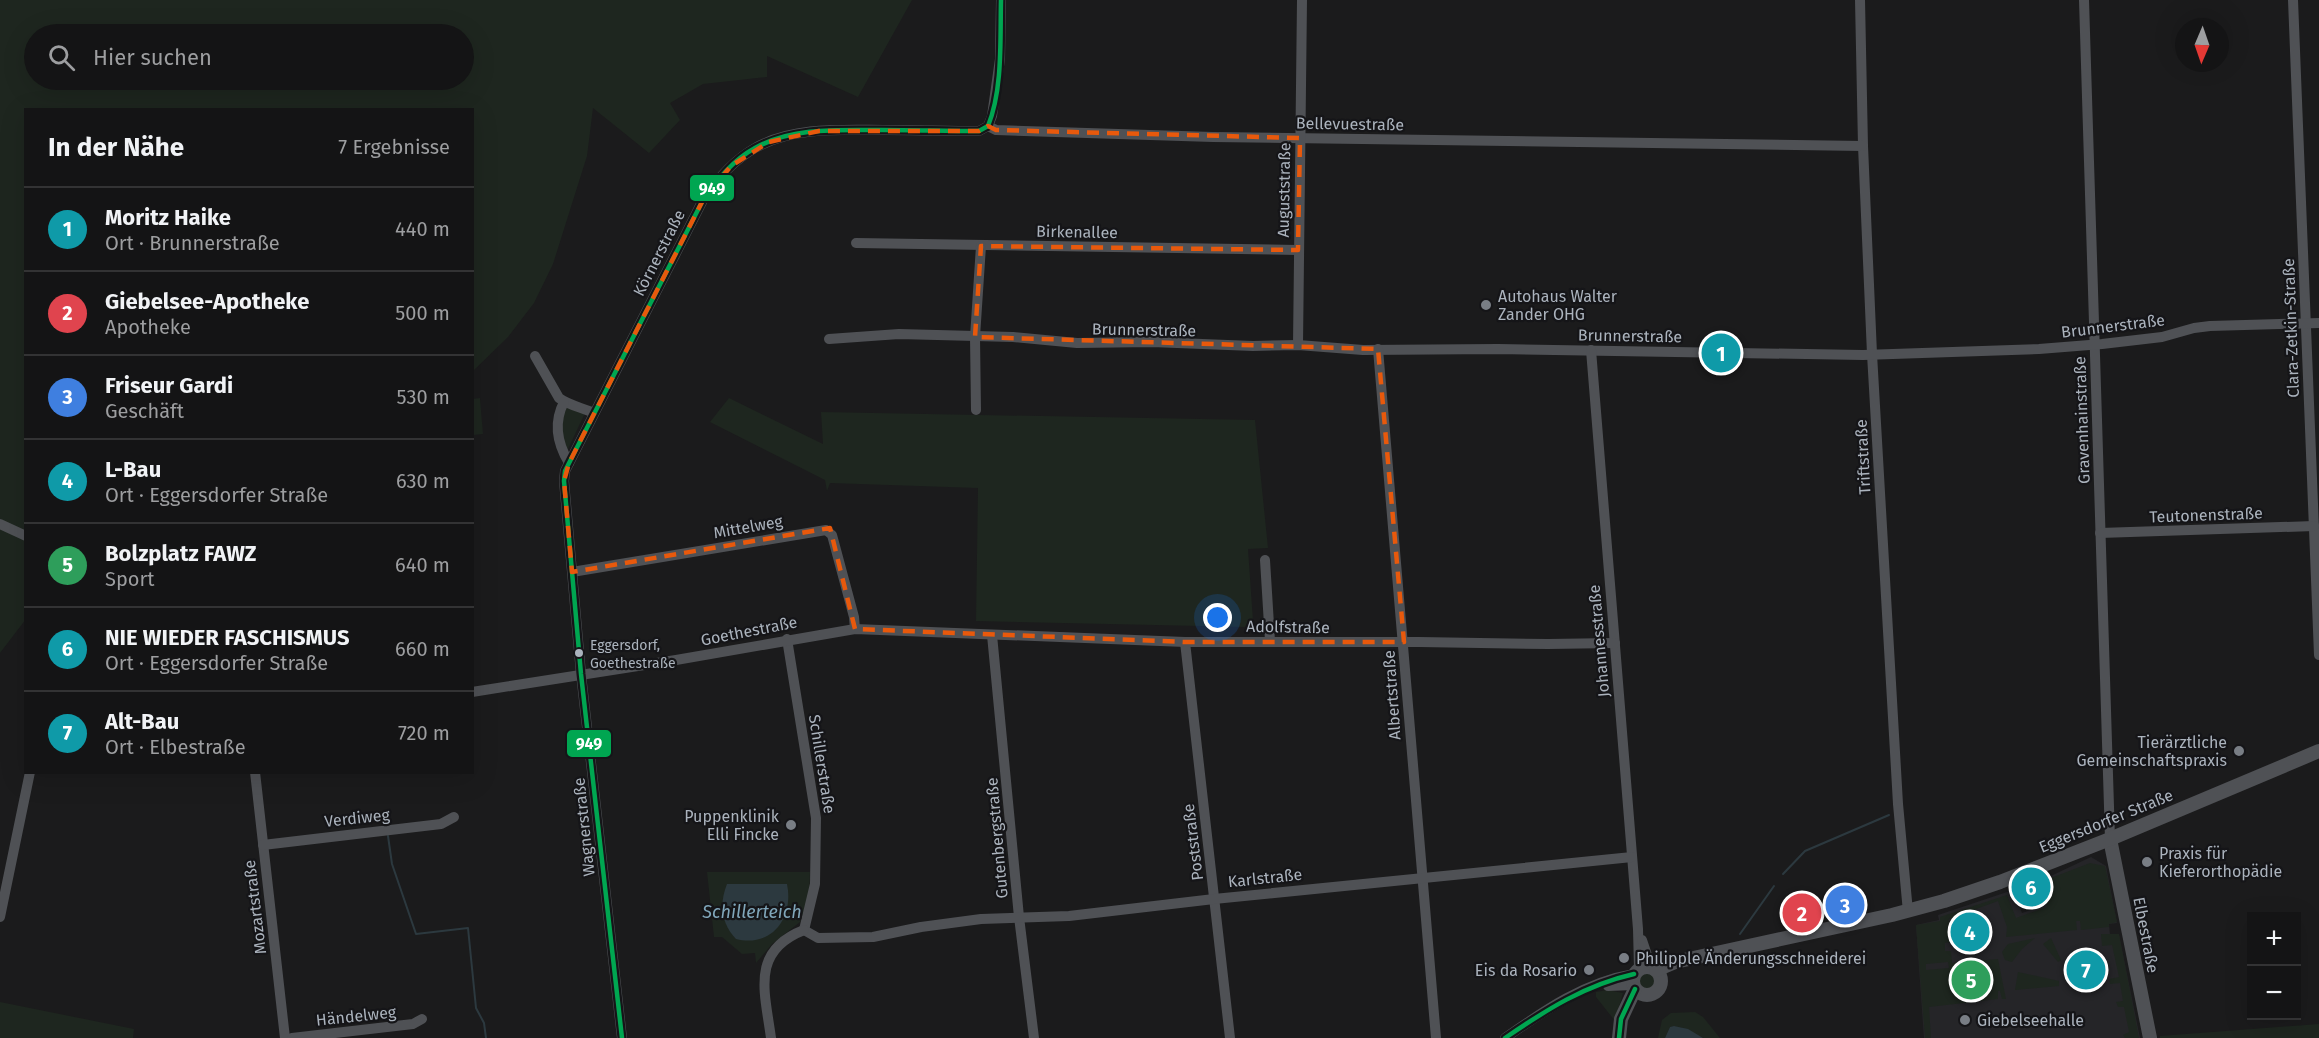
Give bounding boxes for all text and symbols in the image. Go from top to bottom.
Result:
north arrow [2175,18,2229,72]
search box [24,24,474,90]
icon: search [45,41,78,74]
text: Hier suchen [93,44,212,71]
street label: Bellevuestraße [1296,114,1404,134]
text: In der Nähe [48,132,184,163]
text: 7 Ergebnisse [338,135,450,159]
street label: Auguststraße [1274,142,1294,238]
line badge: 949 [689,174,735,202]
text: 949 [699,179,725,198]
text: Moritz Haike [105,204,231,231]
street label: Körnerstraße [629,207,689,299]
text: 1 [63,217,72,241]
text: 440 m [395,217,450,241]
street label: Birkenallee [1036,222,1118,242]
text: Ort · Brunnerstraße [105,231,280,255]
street label: Clara-Zetkin-Straße [2279,258,2303,398]
place label: Autohaus Walter Zander OHG [1498,287,1618,324]
text: Giebelsee-Apotheke [105,288,309,315]
marker: Autohaus Walter Zander OHG [1479,298,1493,312]
text: 2 [62,301,73,325]
text: 500 m [395,301,450,325]
street label: Brunnerstraße [2060,310,2166,342]
text: Apotheke [105,315,191,339]
street label: Brunnerstraße [1092,320,1196,340]
street label: Brunnerstraße [1578,326,1682,346]
pin: 1 [1702,330,1740,376]
street label: Gravenhainstraße [2070,356,2094,484]
text: Friseur Gardi [105,372,233,399]
text: 3 [62,385,73,409]
text: 530 m [397,385,450,409]
text: Geschäft [105,399,184,423]
street label: Triftstraße [1852,419,1874,495]
text: L-Bau [105,456,161,483]
text: 4 [62,469,73,493]
text: 630 m [396,469,450,493]
text: Ort · Eggersdorfer Straße [105,483,328,507]
street label: Teutonenstraße [2149,504,2263,526]
street label: Mittelweg [712,511,785,542]
text: Bolzplatz FAWZ [105,540,256,567]
text: 5 [62,553,73,577]
text: 640 m [395,553,450,577]
text: Sport [105,567,154,591]
street label: Johannesstraße [1585,584,1613,698]
your location [1203,603,1232,632]
street label: Goethestraße [699,612,799,650]
street label: Adolfstraße [1246,617,1330,637]
text: NIE WIEDER FASCHISMUS [105,624,350,651]
text: 6 [62,637,73,661]
text: 660 m [395,637,450,661]
place label: Eggersdorf, Goethestraße [590,637,676,672]
marker: Eggersdorf, Goethestraße [573,647,585,659]
street label: Albertstraße [1379,650,1405,740]
text: Ort · Eggersdorfer Straße [105,651,328,675]
text: Alt-Bau [105,708,179,735]
street label: Schillerstraße [805,713,839,815]
text: 7 [63,721,72,745]
text: 720 m [398,721,450,745]
line badge: 949 [566,729,612,758]
place label: Tierärztliche Gemeinschaftspraxis [2076,733,2227,770]
text: 949 [576,734,602,753]
text: Ort · Elbestraße [105,735,246,759]
marker: Tierärztliche Gemeinschaftspraxis [2232,744,2246,758]
street label: Wagnerstraße [569,777,599,877]
street label: Gutenbergstraße [982,777,1012,899]
street label: Eggersdorfer Straße [2036,785,2176,857]
street label: Poststraße [1179,803,1207,881]
street label: Verdiweg [323,805,391,831]
place label: Puppenklinik Elli Fincke [684,807,780,844]
marker: Puppenklinik Elli Fincke [784,818,798,832]
place label: Praxis für Kieferorthopädie [2159,844,2282,881]
marker: Praxis für Kieferorthopädie [2140,855,2154,869]
street label: Mozartstraße [240,859,270,955]
pin: 6 [2012,864,2050,910]
street label: Karlstraße [1227,865,1303,891]
pin: 3 [1826,882,1864,928]
pin: 2 [1782,890,1822,936]
street label: Elbestraße [2129,895,2163,975]
water label: Schillerteich [701,901,802,923]
pin: 4 [1950,910,1990,954]
map controls [2247,912,2301,1020]
button: + [2247,912,2301,966]
pin: 7 [2066,948,2106,992]
place label: Philipple Änderungsschneiderei [1636,949,1866,968]
marker: Philipple Änderungsschneiderei [1617,951,1631,965]
pin: 5 [1952,958,1990,1002]
place label: Eis da Rosario [1475,961,1577,980]
marker: Eis da Rosario [1582,963,1596,977]
button: − [2247,966,2301,1020]
street label: Händelweg [315,1002,398,1030]
place label: Giebelseehalle [1977,1011,2084,1030]
marker: Giebelseehalle [1958,1013,1972,1027]

